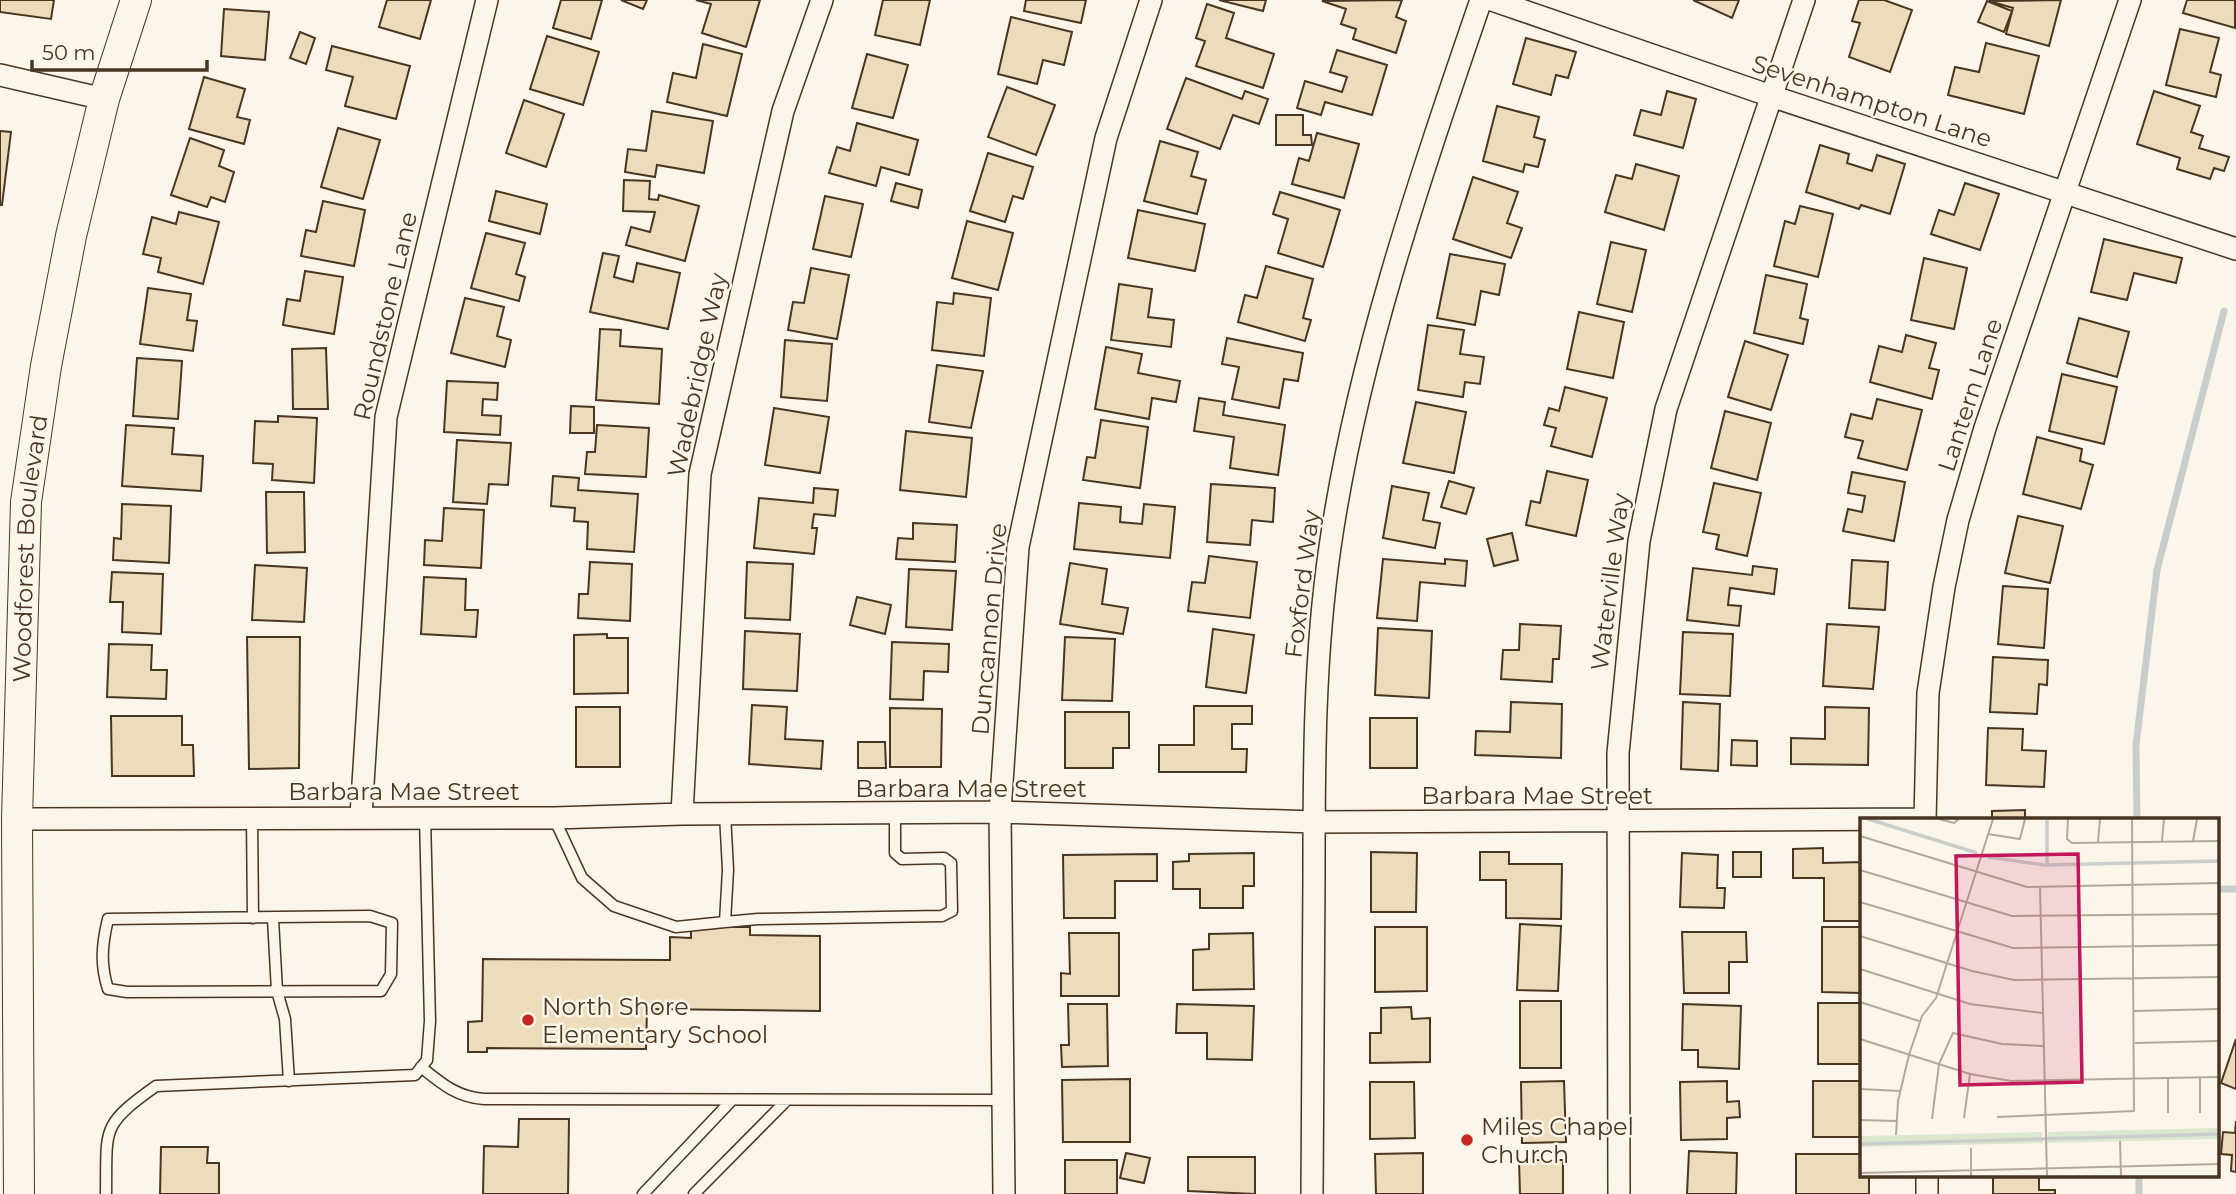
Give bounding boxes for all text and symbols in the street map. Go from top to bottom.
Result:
scale bar [32,28,206,72]
text: 50 m [42,40,96,65]
street label: Sevenhampton Lane [1748,49,1996,153]
street label: Roundstone Lane [347,209,423,423]
street label: Wadebridge Way [661,270,733,480]
street label: Lantern Lane [1932,315,2008,475]
street label: Woodforest Boulevard [6,413,53,683]
street label: Waterville Way [1585,492,1635,672]
street label: Foxford Way [1279,508,1325,660]
street label: Duncannon Drive [965,522,1013,736]
street label: Barbara Mae Street [855,774,1087,803]
street label: Barbara Mae Street [288,777,520,806]
street label: Barbara Mae Street [1421,781,1653,810]
inset map [1860,818,2218,1176]
place label: North Shore Elementary School [542,992,768,1049]
marker: North Shore Elementary School [520,1012,536,1028]
place label: Miles Chapel Church [1481,1112,1634,1169]
marker: Miles Chapel Church [1459,1132,1475,1148]

